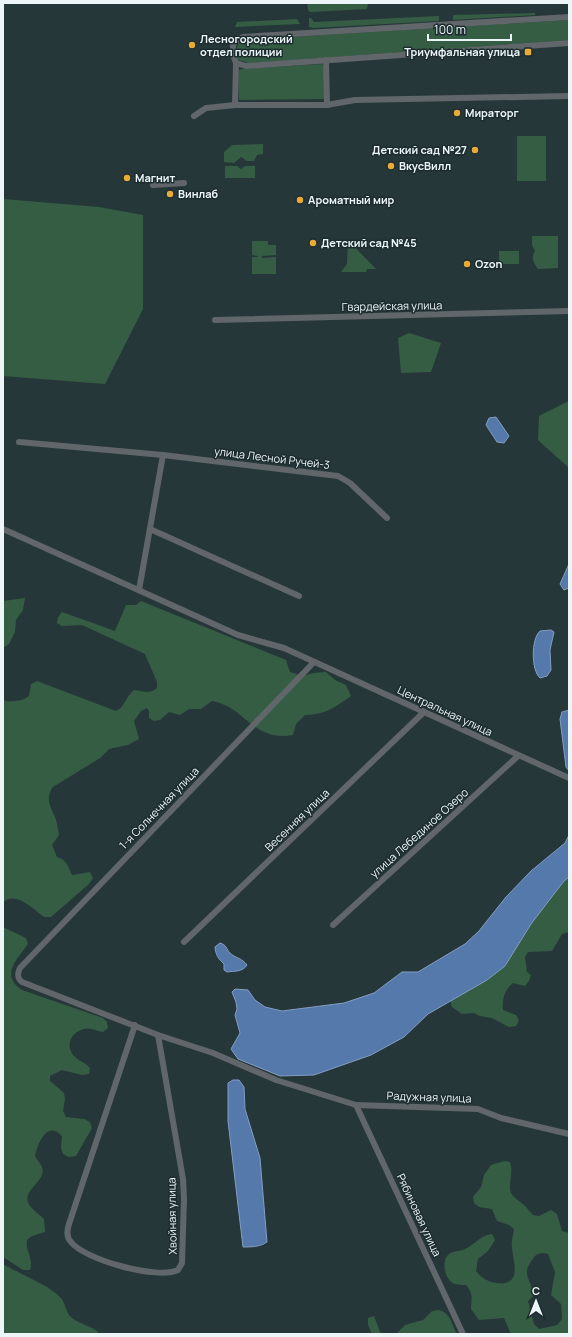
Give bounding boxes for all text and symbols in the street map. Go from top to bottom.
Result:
scale bar [428,16,511,42]
text: 100 m [434,21,466,38]
place label: Лесногородский отдел полиции [200,31,293,59]
marker: Лесногородский отдел полиции [187,40,197,50]
place label: Триумфальная улица [404,44,520,59]
marker: Триумфальная улица [523,47,533,57]
place label: Мираторг [465,105,519,120]
marker: Мираторг [452,108,462,118]
place label: Детский сад №27 [372,142,467,157]
marker: Детский сад №27 [470,145,480,155]
place label: ВкусВилл [399,158,451,173]
marker: ВкусВилл [386,161,396,171]
place label: Магнит [135,170,176,185]
marker: Магнит [122,173,132,183]
place label: Винлаб [178,186,218,201]
marker: Винлаб [165,189,175,199]
place label: Ароматный мир [308,192,395,207]
marker: Ароматный мир [295,195,305,205]
place label: Детский сад №45 [321,235,417,250]
marker: Детский сад №45 [308,238,318,248]
place label: Ozon [475,256,502,271]
marker: Ozon [462,259,472,269]
street label: Гвардейская улица [342,297,442,314]
street label: улица Лесной Ручей-3 [213,443,331,472]
street label: Центральная улица [395,682,495,739]
street label: 1-я Солнечная улица [115,763,202,852]
street label: улица Лебединое Озеро [366,784,471,881]
street label: Весенняя улица [261,785,332,854]
street label: Радужная улица [386,1088,472,1105]
street label: Рябиновая улица [394,1171,445,1259]
street label: Хвойная улица [163,1177,180,1255]
north arrow [516,1281,556,1321]
text: С [532,1283,540,1298]

